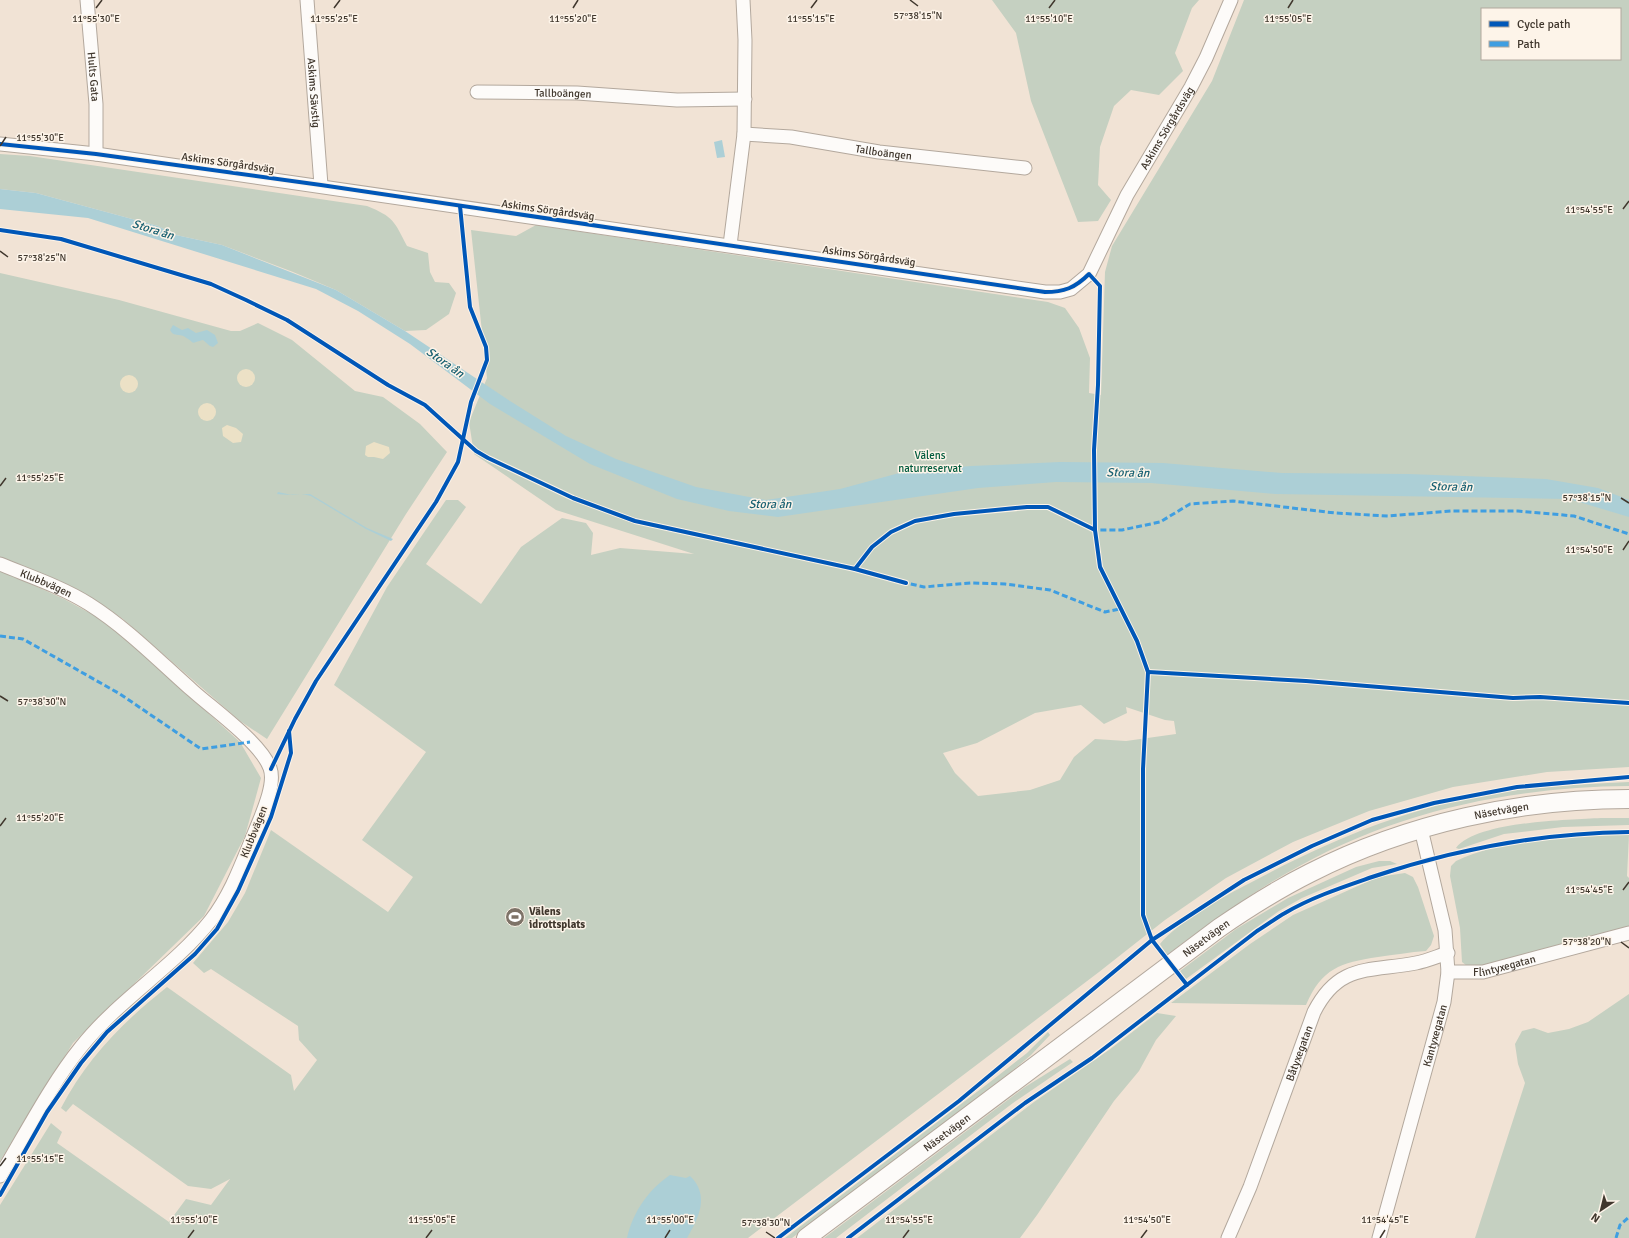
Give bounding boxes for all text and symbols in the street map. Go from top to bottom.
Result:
legend [1481,8,1621,60]
text: 57°38'15"N [894,10,942,22]
text: 11°55'30"E [72,13,120,25]
text: 11°55'25"E [310,13,358,25]
text: 11°55'20"E [549,13,597,25]
text: 11°55'15"E [787,13,835,25]
text: 11°55'10"E [1025,13,1073,25]
text: 11°55'05"E [1264,13,1312,25]
text: Cycle path [1517,17,1570,32]
text: Path [1517,37,1540,52]
street label: Hults Gata [85,51,102,102]
street label: Askims Sävstig [305,57,323,128]
street label: Askims Sörgårdsväg [1137,84,1196,172]
street label: Tallboängen [534,86,592,100]
text: 11°55'30"E [16,132,64,144]
street label: Tallboängen [854,142,913,162]
street label: Askims Sörgårdsväg [181,150,276,176]
street label: Askims Sörgårdsväg [501,197,596,223]
text: 11°54'55"E [1565,204,1613,216]
water label: Stora ån [130,217,176,244]
street label: Askims Sörgårdsväg [822,243,917,269]
text: 57°38'25"N [18,252,66,264]
water label: Stora ån [423,345,467,382]
park label: Välens naturreservat [898,449,962,475]
water label: Stora ån [1107,465,1150,481]
text: 11°55'25"E [16,472,64,484]
water label: Stora ån [1430,479,1473,495]
text: 57°38'15"N [1563,492,1611,504]
water label: Stora ån [749,497,792,512]
text: 11°54'50"E [1565,544,1613,556]
street label: Klubbvägen [18,566,74,600]
text: 57°38'30"N [18,696,66,708]
street label: Näsetvägen [1473,799,1530,822]
street label: Klubbvägen [238,804,270,860]
text: 11°55'20"E [16,812,64,824]
text: 11°54'45"E [1565,884,1613,896]
place label: Välens idrottsplats [529,905,585,931]
sports icon: Välens idrottsplats [504,906,526,928]
street label: Näsetvägen [1180,916,1232,960]
text: 57°38'20"N [1563,936,1611,948]
street label: Flintyxegatan [1473,952,1537,979]
street label: Kantyxegatan [1420,1003,1450,1068]
street label: Båtyxegatan [1283,1024,1315,1083]
street label: Näsetvägen [921,1111,973,1154]
text: 11°55'15"E [16,1153,64,1165]
north arrow [1581,1190,1621,1230]
text: N [1589,1210,1602,1225]
text: 11°55'10"E [170,1214,218,1226]
text: 11°55'05"E [408,1214,456,1226]
text: 11°55'00"E [646,1214,694,1226]
text: 11°54'55"E [885,1214,933,1226]
text: 11°54'50"E [1123,1214,1171,1226]
text: 11°54'45"E [1361,1214,1409,1226]
text: 57°38'30"N [742,1217,790,1229]

